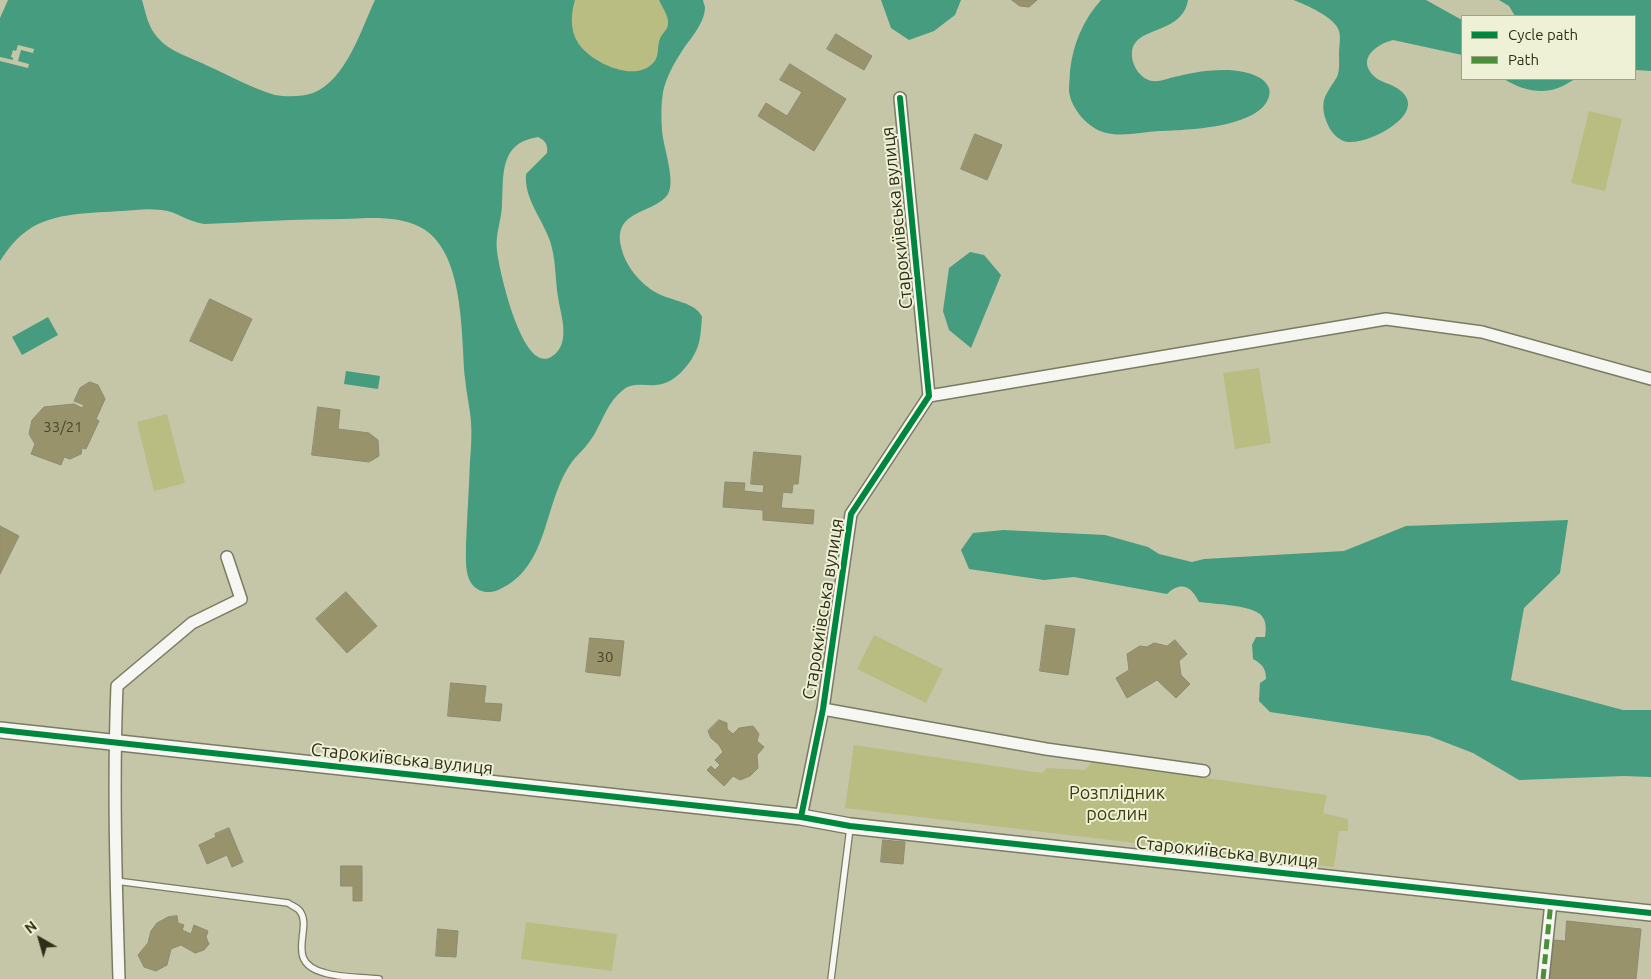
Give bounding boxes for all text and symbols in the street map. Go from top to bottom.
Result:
legend [1461,15,1636,80]
text: Cycle path [1508,26,1578,43]
text: Path [1508,51,1539,68]
street label: Старокиївська вулиця [877,126,917,310]
house number: 33/21 [43,418,83,436]
street label: Старокиївська вулиця [798,517,848,701]
house number: 30 [597,648,613,666]
street label: Старокиївська вулиця [310,739,494,779]
park label: Розплідник рослин [1069,782,1165,824]
street label: Старокиївська вулиця [1135,832,1319,872]
north arrow [15,914,65,964]
text: N [22,918,40,937]

